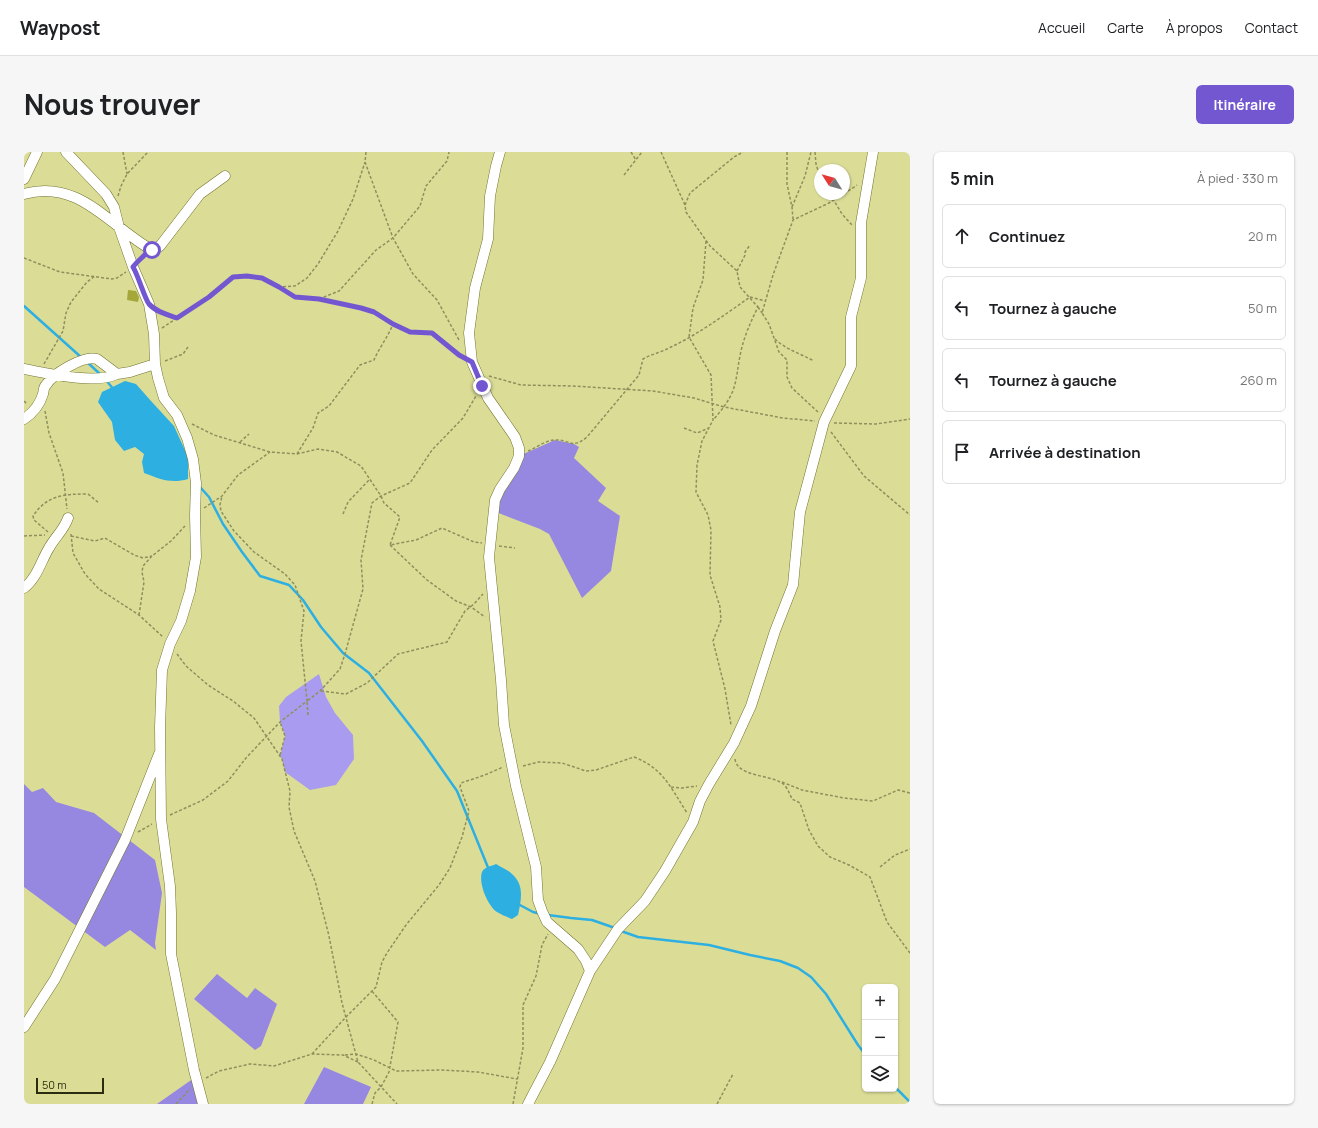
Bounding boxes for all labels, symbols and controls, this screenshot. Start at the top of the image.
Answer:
text: Waypost [20,15,100,41]
text: Accueil [1038,18,1085,37]
text: Carte [1107,18,1144,37]
text: À propos [1166,18,1223,37]
text: Contact [1245,18,1298,37]
text: Nous trouver [24,85,200,123]
button: Itinéraire [1196,85,1294,124]
north arrow [814,164,850,200]
text: 5 min [950,167,994,190]
text: À pied · 330 m [1197,169,1278,187]
icon: ahead [951,225,973,247]
text: Continuez [989,226,1065,247]
text: 20 m [1248,227,1277,245]
route start [143,241,161,259]
icon: left [951,297,973,319]
text: Tournez à gauche [989,298,1117,319]
text: 50 m [1248,299,1277,317]
icon: left [951,369,973,391]
text: Tournez à gauche [989,370,1117,391]
text: 260 m [1240,371,1277,389]
route end [473,377,491,395]
icon: arrive [951,441,973,463]
text: Arrivée à destination [989,442,1141,463]
map controls [862,984,898,1092]
button: + [862,984,898,1020]
button: − [862,1020,898,1056]
button: layers [862,1056,898,1092]
scale bar [36,1076,104,1095]
text: 50 m [42,1077,67,1092]

